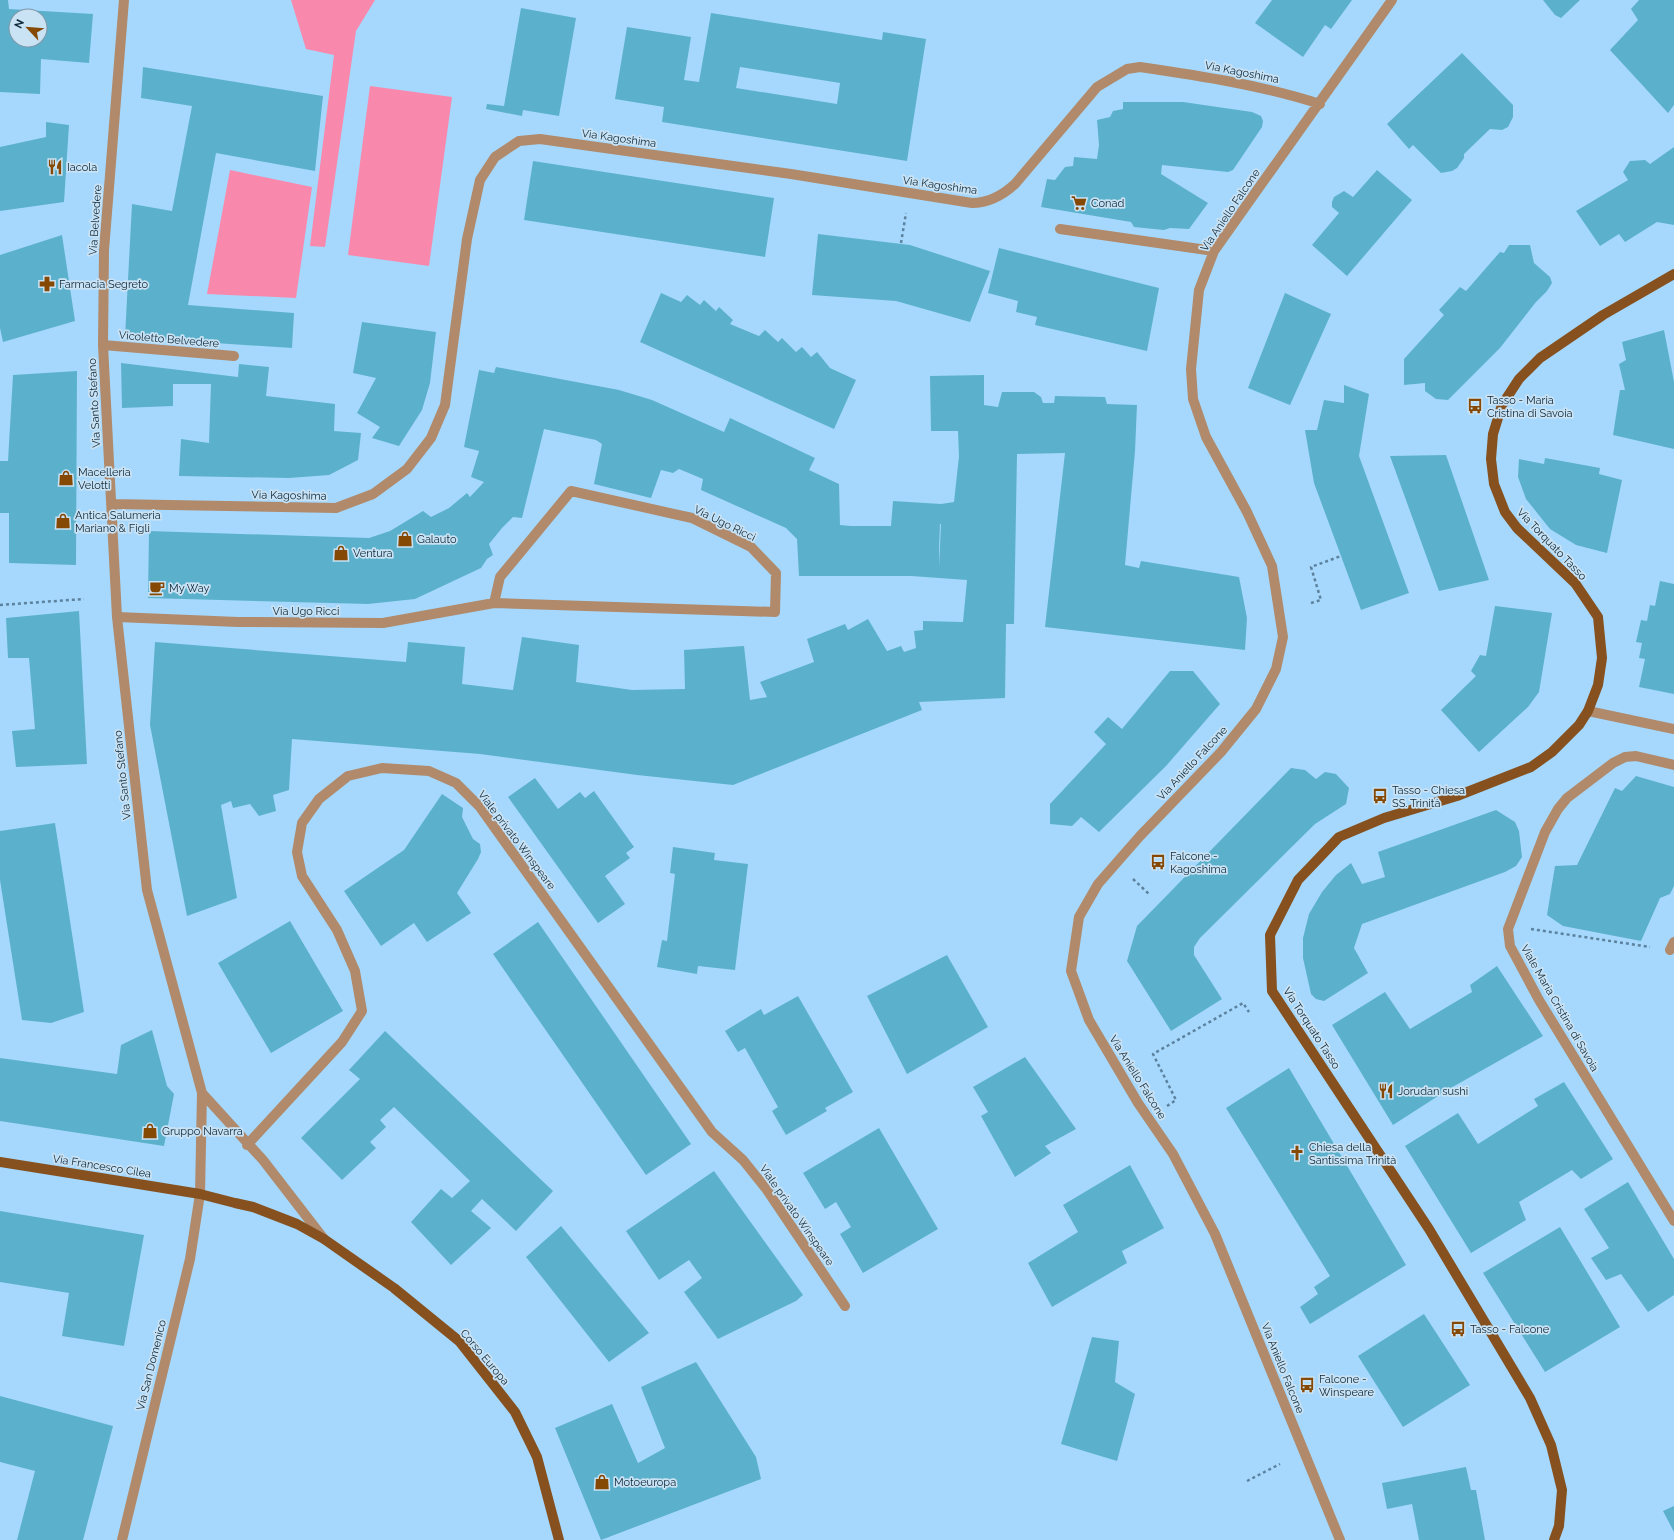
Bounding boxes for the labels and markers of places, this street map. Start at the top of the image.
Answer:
restaurant icon: Iacola [46,158,64,176]
place label: Iacola [67,161,97,174]
supermarket icon: Conad [1070,194,1088,212]
place label: Conad [1091,197,1124,210]
pharmacy icon: Farmacia Segreto [38,275,56,293]
place label: Farmacia Segreto [59,278,149,291]
place label: Tasso - Maria Cristina di Savoia [1487,394,1573,420]
bus stop icon: Tasso - Maria Cristina di Savoia [1466,397,1484,415]
place label: Macelleria Velotti [78,466,131,492]
shop icon: Macelleria Velotti [57,469,75,487]
place label: Antica Salumeria Mariano & Figli [75,509,161,535]
shop icon: Antica Salumeria Mariano & Figli [54,512,72,530]
shop icon: Galauto [396,530,414,548]
place label: Galauto [417,533,457,546]
shop icon: Ventura [332,544,350,562]
place label: Ventura [353,547,393,560]
cafe icon: My Way [148,579,166,597]
place label: My Way [169,582,209,595]
place label: Tasso - Chiesa SS. Trinità [1392,784,1465,810]
bus stop icon: Tasso - Chiesa SS. Trinità [1371,787,1389,805]
place label: Falcone - Kagoshima [1170,850,1227,876]
bus stop icon: Falcone - Kagoshima [1149,853,1167,871]
restaurant icon: Jorudan sushi [1377,1082,1395,1100]
place label: Jorudan sushi [1398,1085,1468,1098]
shop icon: Gruppo Navarra [141,1122,159,1140]
place label: Gruppo Navarra [162,1125,243,1138]
place label: Chiesa della Santissima Trinità [1309,1141,1396,1167]
church icon: Chiesa della Santissima Trinità [1288,1144,1306,1162]
bus stop icon: Tasso - Falcone [1449,1320,1467,1338]
place label: Tasso - Falcone [1470,1323,1550,1336]
place label: Falcone - Winspeare [1319,1373,1375,1399]
bus stop icon: Falcone - Winspeare [1298,1376,1316,1394]
shop icon: Motoeuropa [593,1473,611,1491]
place label: Motoeuropa [614,1476,676,1489]

